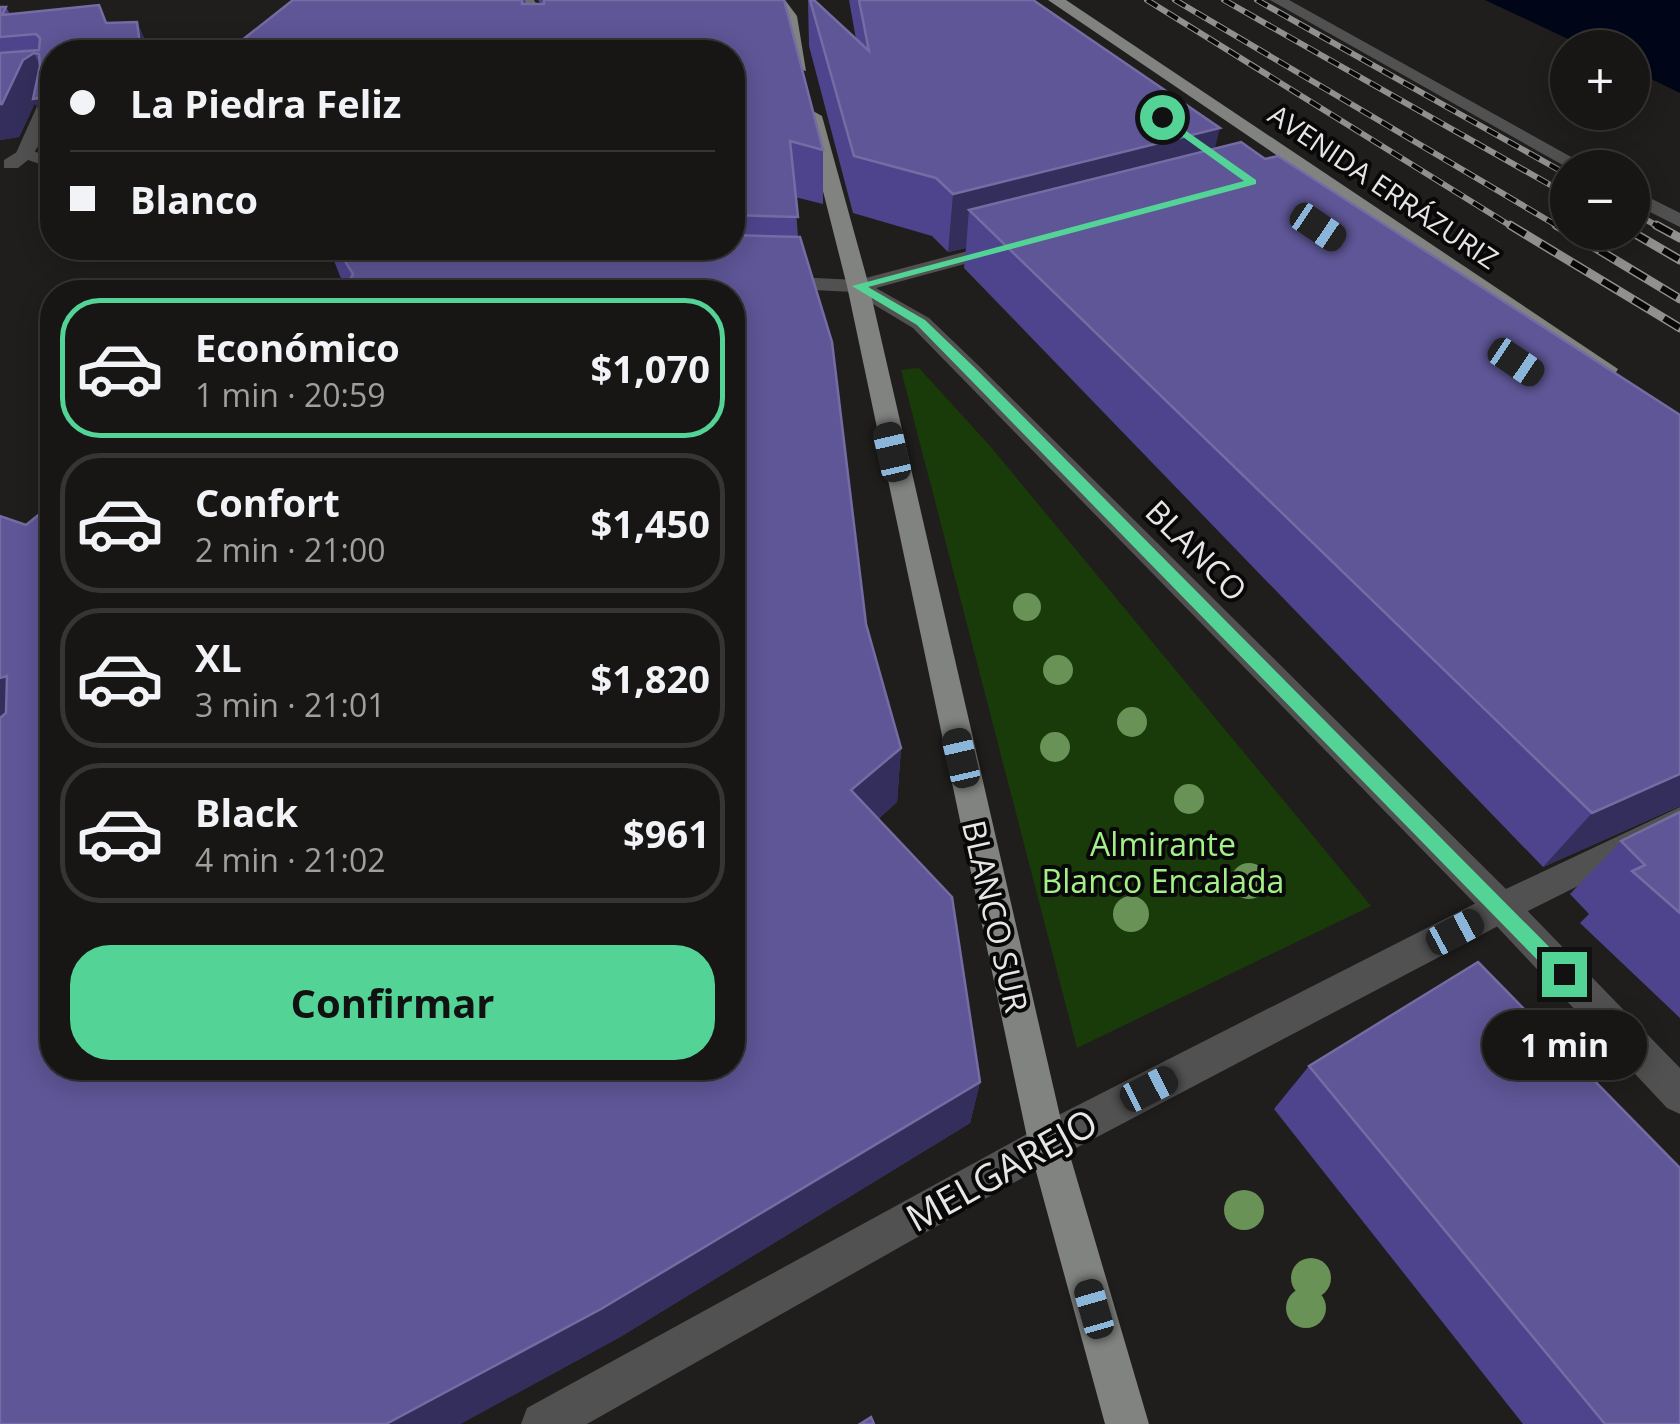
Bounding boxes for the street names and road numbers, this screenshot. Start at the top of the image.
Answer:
street label: AVENIDA ERRÁZURIZ [1262,95,1506,277]
street label: BLANCO [1137,490,1257,610]
street label: BLANCO SUR [953,816,1039,1016]
street label: MELGAREJO [896,1095,1106,1243]

